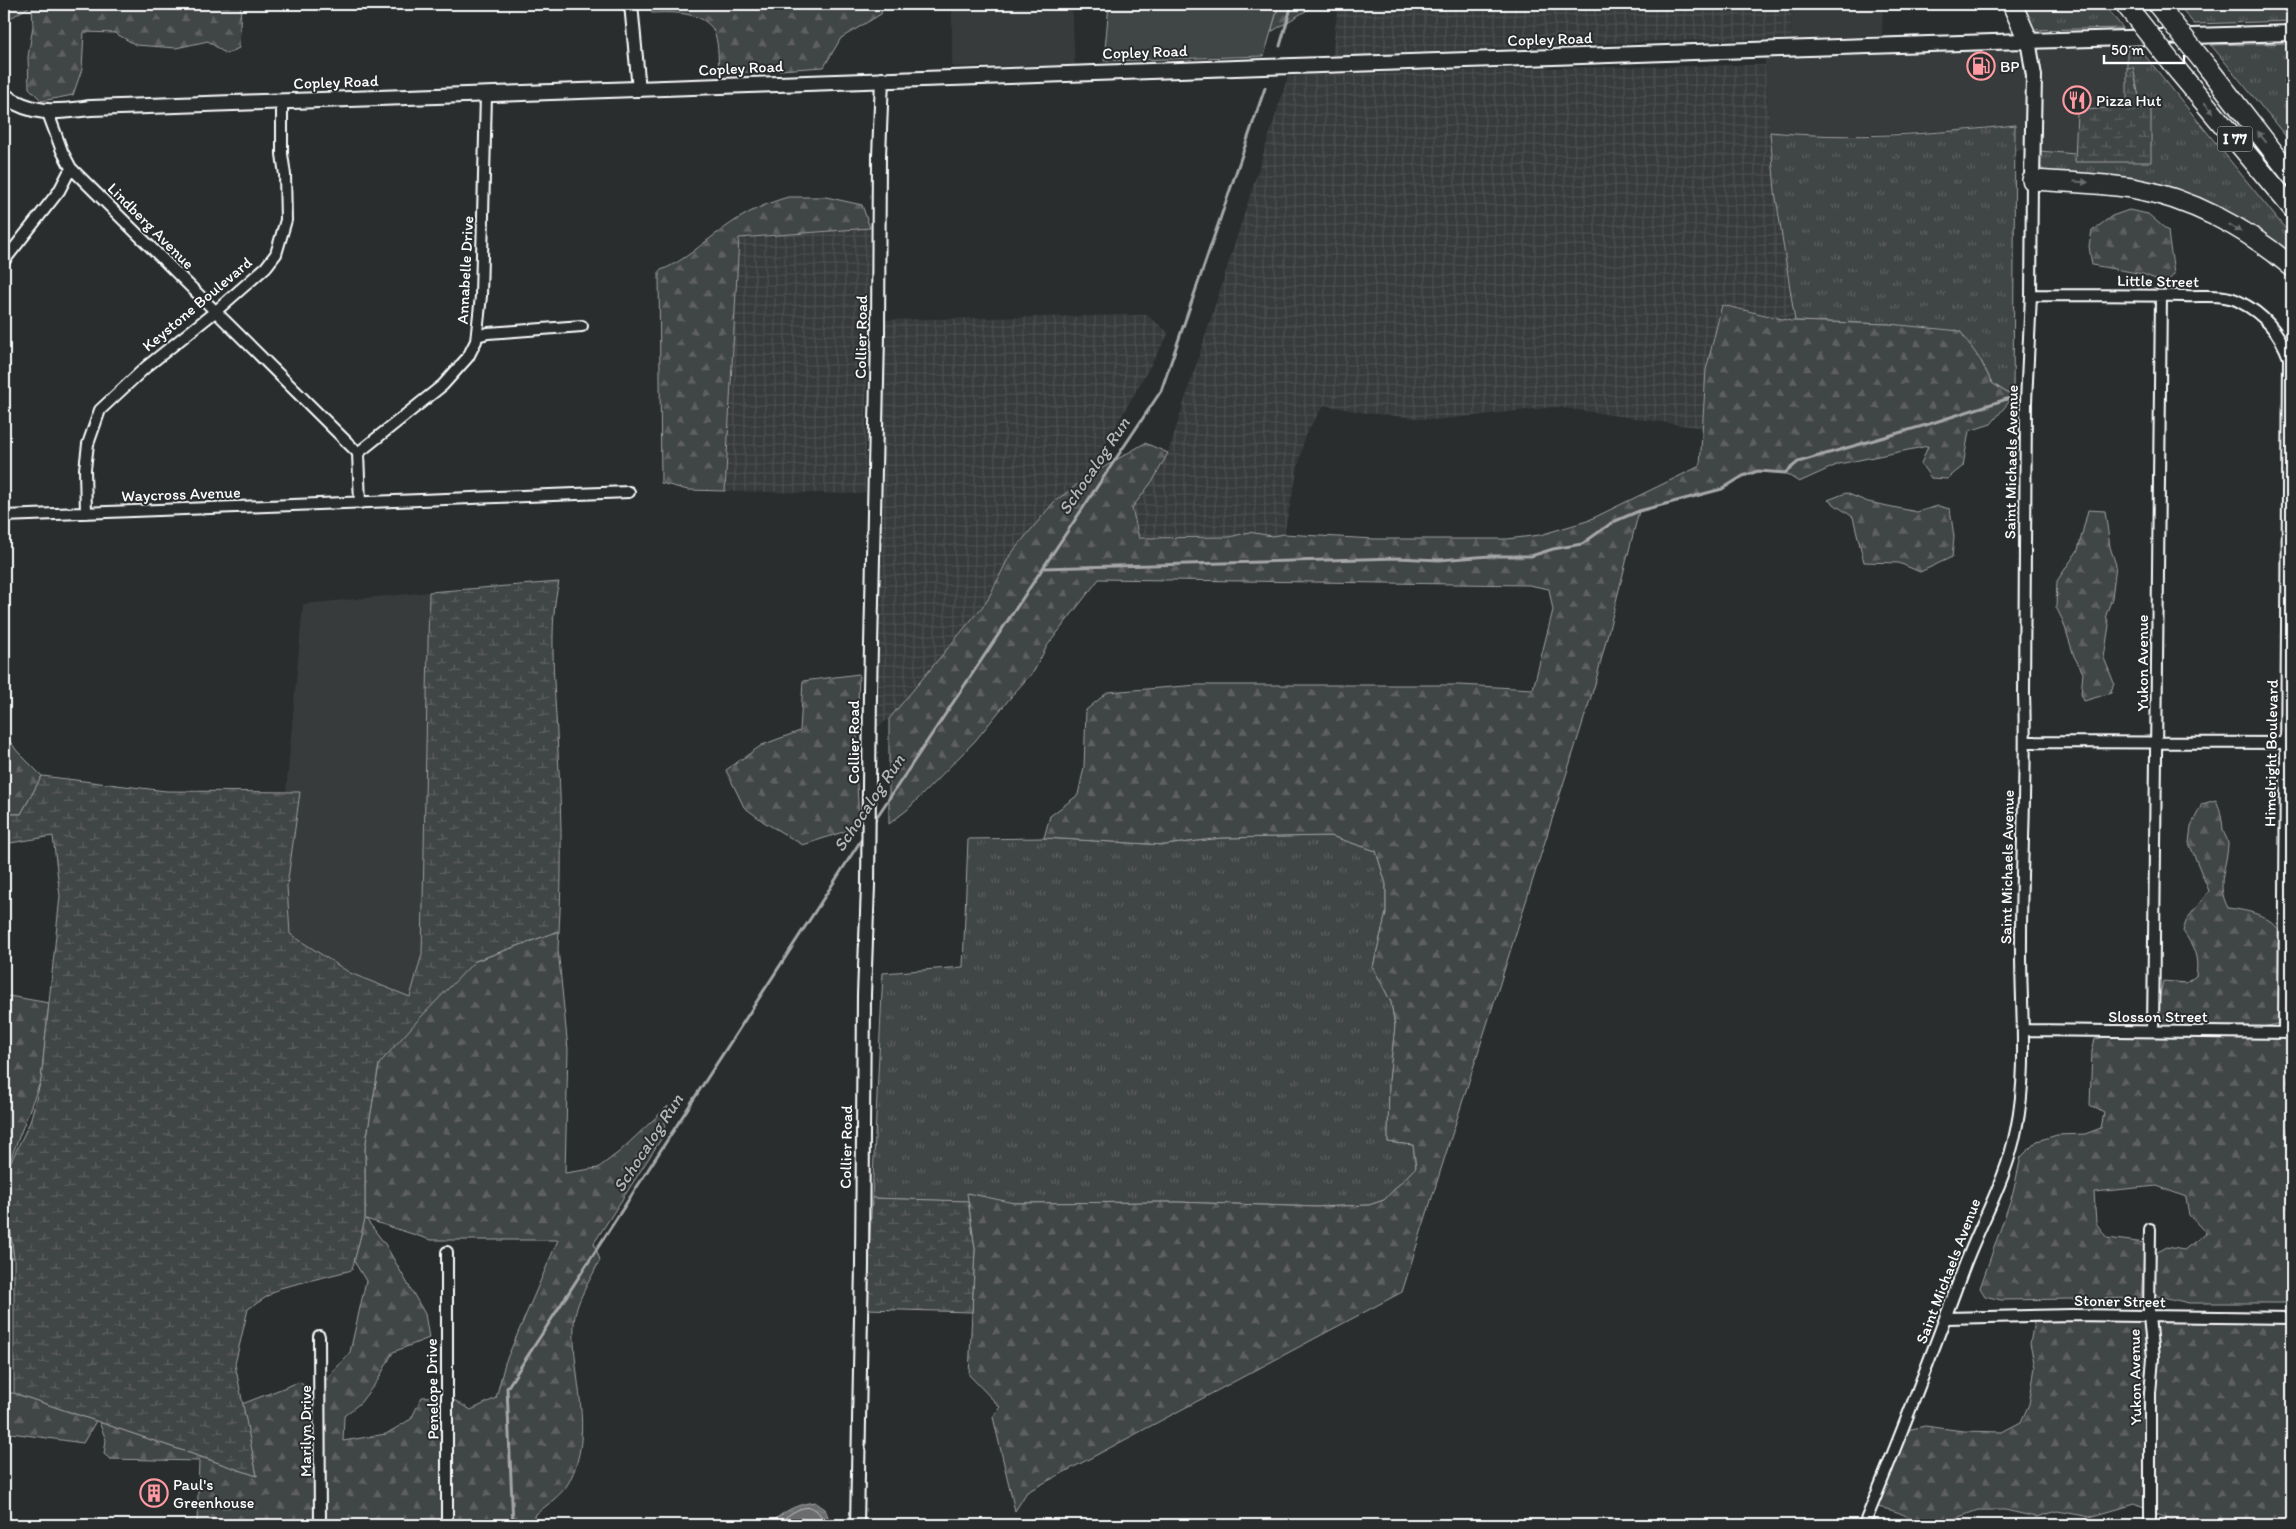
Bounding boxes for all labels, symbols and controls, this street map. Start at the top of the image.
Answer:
street label: Copley Road [1507,28,1593,50]
scale bar [2104,32,2184,64]
street label: Copley Road [1102,41,1188,63]
text: 50 m [2111,41,2144,59]
fuel station icon: BP [1966,51,1996,81]
street label: Copley Road [698,56,784,80]
place label: BP [2000,57,2019,76]
street label: Copley Road [293,71,379,93]
restaurant icon: Pizza Hut [2062,85,2092,115]
place label: Pizza Hut [2096,91,2161,110]
one-way arrow [2204,101,2215,114]
road number: I 77 [2218,126,2252,152]
one-way arrow [2257,131,2268,144]
street label: Lindberg Avenue [104,179,198,273]
one-way arrow [2073,179,2089,187]
street label: Annabelle Drive [453,215,477,325]
one-way arrow [2228,223,2242,232]
street label: Keystone Boulevard [138,252,256,355]
street label: Little Street [2117,271,2199,291]
street label: Collier Road [851,295,871,379]
street label: Saint Michaels Avenue [2000,385,2022,539]
water label: Schocalog Run [1053,412,1135,519]
street label: Waycross Avenue [121,482,241,506]
street label: Yukon Avenue [2133,615,2152,711]
street label: Himelright Boulevard [2260,679,2282,827]
street label: Collier Road [844,700,863,784]
water label: Schocalog Run [828,749,910,856]
street label: Saint Michaels Avenue [1996,790,2018,944]
street label: Slosson Street [2108,1007,2208,1026]
water label: Schocalog Run [608,1089,688,1196]
street label: Collier Road [836,1105,856,1189]
street label: Saint Michaels Avenue [1911,1195,1985,1347]
street label: Stoner Street [2074,1291,2166,1311]
street label: Yukon Avenue [2125,1328,2145,1426]
street label: Penelope Drive [422,1338,442,1440]
street label: Marilyn Drive [296,1385,315,1477]
place label: Paul's Greenhouse [173,1475,254,1512]
building icon: Paul's Greenhouse [139,1478,169,1508]

